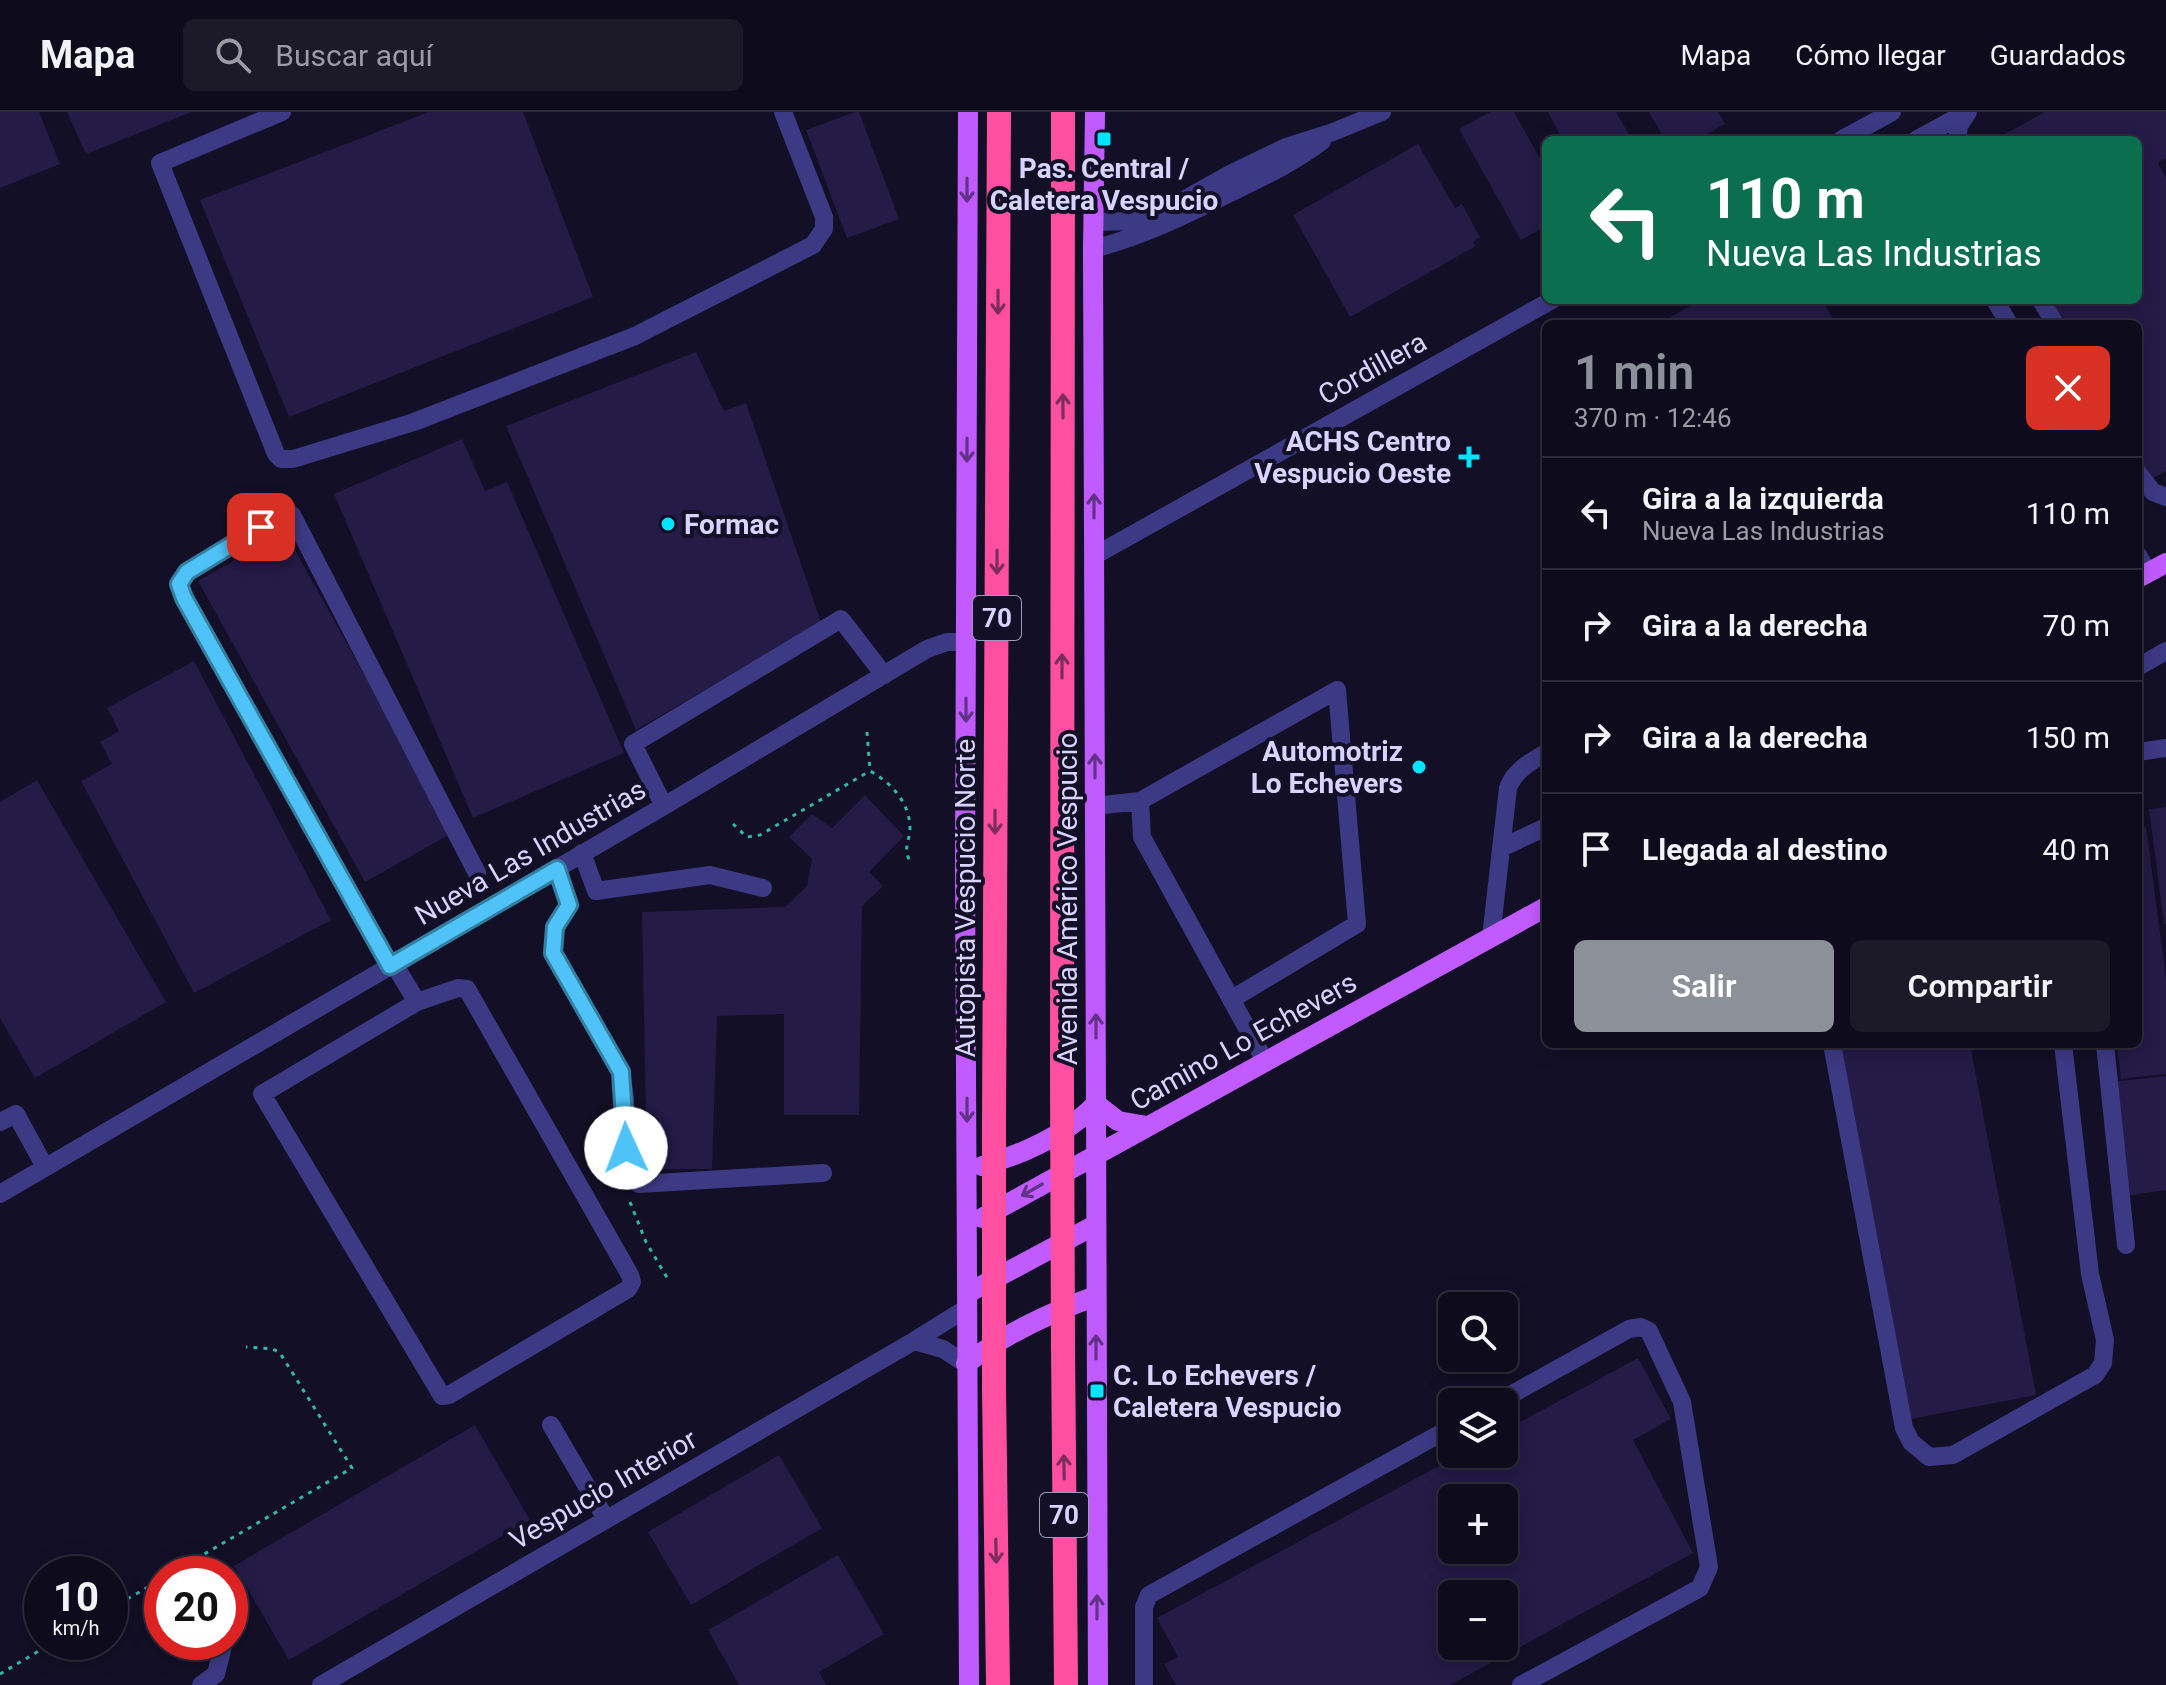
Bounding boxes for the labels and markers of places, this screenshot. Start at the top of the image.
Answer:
marker: Pas. Central / Caletera Vespucio [1095,130,1113,148]
place label: Pas. Central / Caletera Vespucio [990,152,1218,217]
place label: ACHS Centro Vespucio Oeste [1254,425,1451,490]
marker: ACHS Centro Vespucio Oeste [1458,446,1480,468]
pin [227,493,295,561]
place label: Formac [684,508,779,541]
marker: Formac [659,515,677,533]
place label: Automotriz Lo Echevers [1251,735,1403,800]
marker: Automotriz Lo Echevers [1410,758,1428,776]
place label: C. Lo Echevers / Caletera Vespucio [1113,1359,1342,1424]
marker: C. Lo Echevers / Caletera Vespucio [1088,1382,1106,1400]

